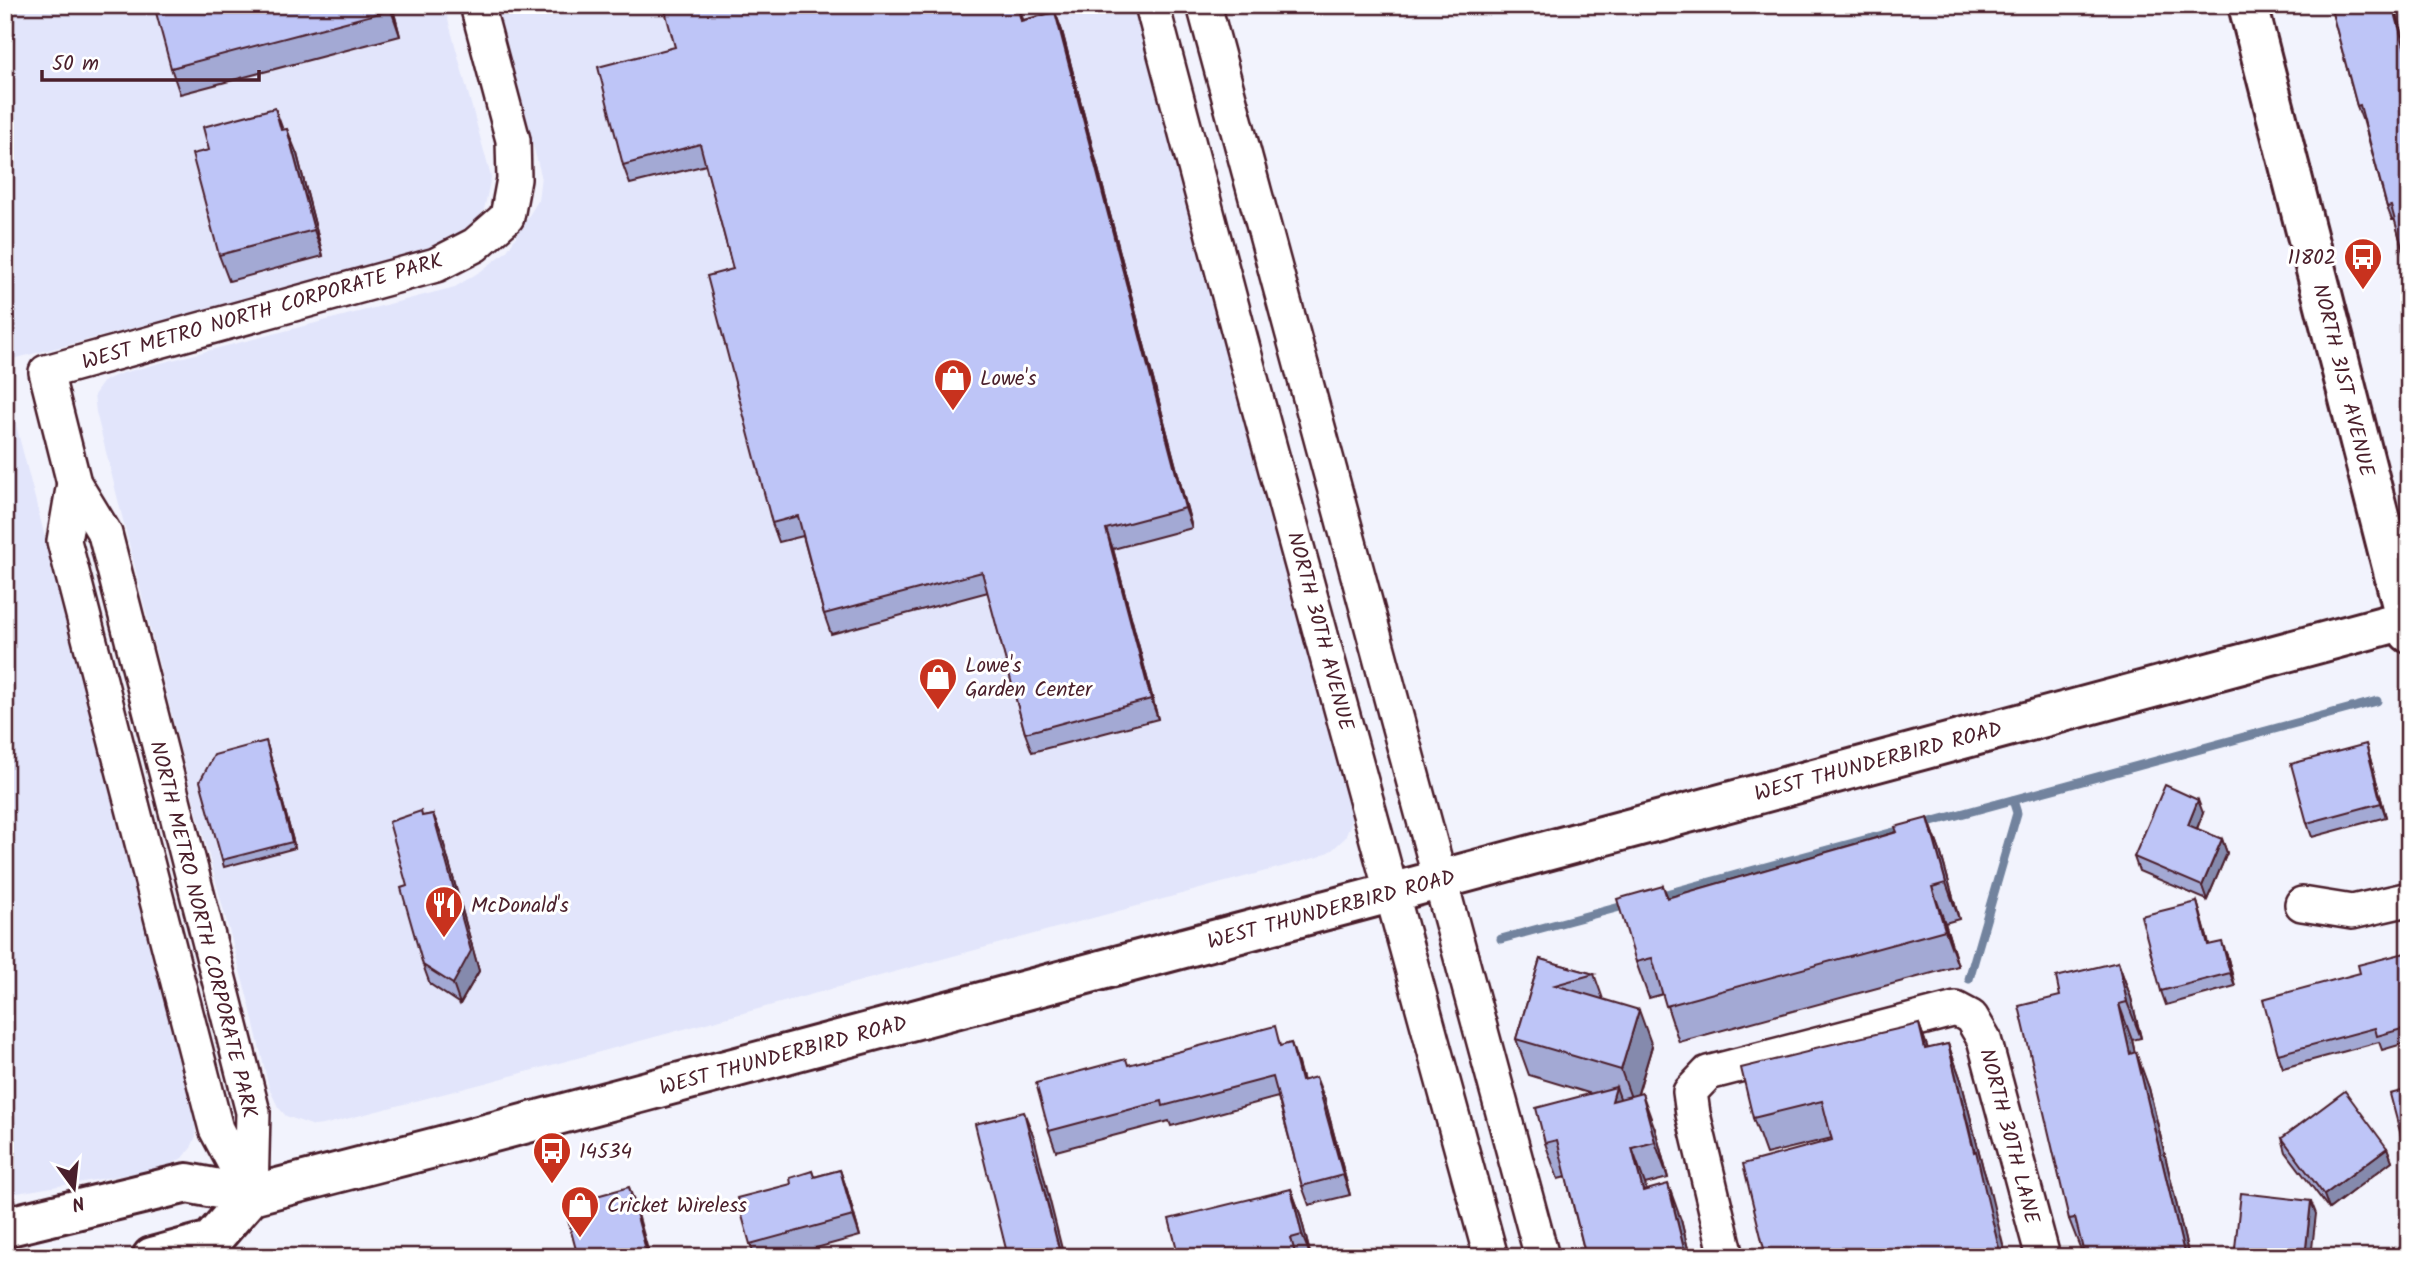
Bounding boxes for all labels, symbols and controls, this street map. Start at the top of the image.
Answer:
scale bar [42,38,259,82]
text: 50 m [52,48,99,81]
bus stop icon: 11802 [2342,236,2384,291]
place label: 11802 [2287,242,2336,275]
street label: WEST METRO NORTH CORPORATE PARK [78,245,447,380]
street label: NORTH 31ST AVENUE [2303,280,2383,481]
shop icon: Lowe's [932,357,974,412]
place label: Lowe's [980,363,1037,396]
street label: NORTH 30TH AVENUE [1277,528,1362,735]
place label: Lowe's Garden Center [965,650,1093,707]
shop icon: Lowe's Garden Center [917,656,959,711]
street label: WEST THUNDERBIRD ROAD [1751,713,2006,811]
street label: NORTH METRO NORTH CORPORATE PARK [140,737,266,1122]
street label: WEST THUNDERBIRD ROAD [1204,861,1459,959]
restaurant icon: McDonald's [423,884,465,939]
place label: McDonald's [471,890,569,923]
street label: WEST THUNDERBIRD ROAD [656,1007,911,1105]
street label: NORTH 30TH LANE [1969,1045,2048,1228]
bus stop icon: 14534 [531,1130,573,1185]
place label: 14534 [579,1136,632,1169]
north arrow [38,1154,108,1224]
shop icon: Cricket Wireless [559,1184,601,1239]
text: N [68,1186,88,1219]
place label: Cricket Wireless [607,1190,747,1223]

